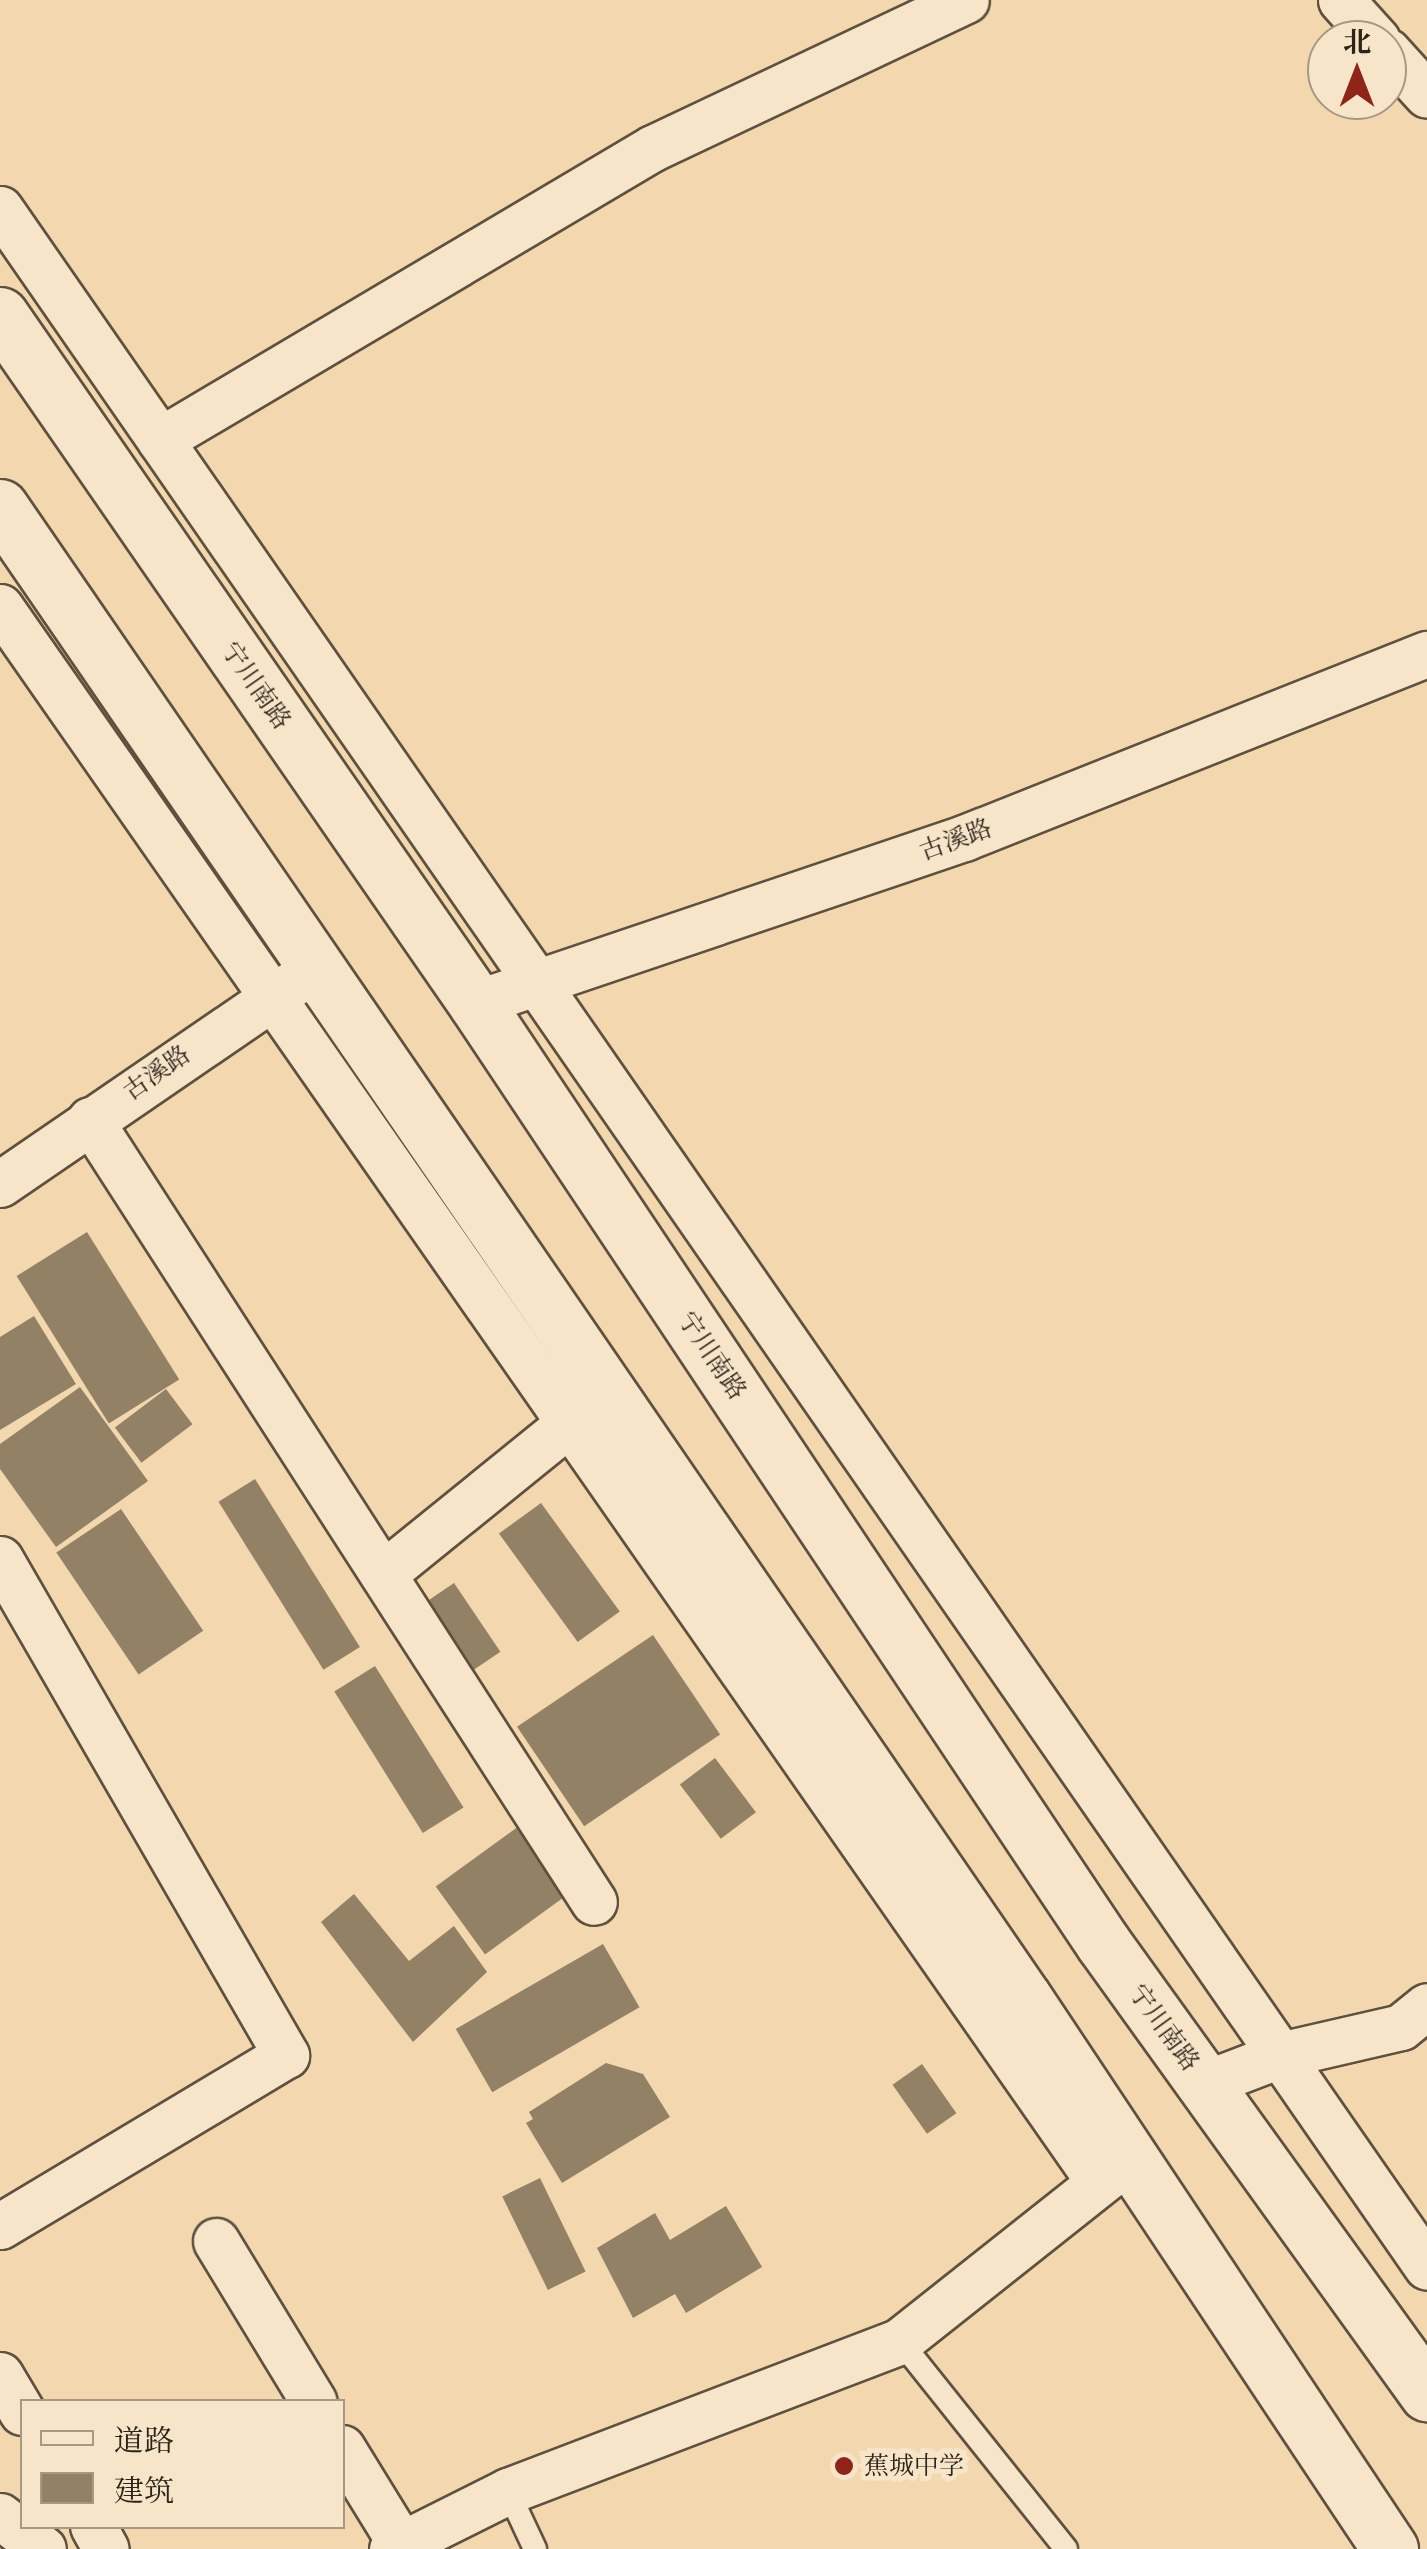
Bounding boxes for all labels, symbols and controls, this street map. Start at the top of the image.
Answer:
north arrow [1307,20,1407,120]
text: 北 [1343,25,1371,59]
street label: 宁川南路 [215,636,297,736]
street label: 古溪路 [916,813,996,867]
street label: 古溪路 [118,1039,196,1107]
street label: 宁川南路 [672,1306,752,1406]
street label: 宁川南路 [1122,1979,1206,2077]
legend [20,2399,345,2529]
text: 道路 [114,2422,174,2459]
place label: 蕉城中学 [864,2451,964,2481]
marker: 蕉城中学 [833,2455,855,2477]
text: 建筑 [114,2472,174,2509]

